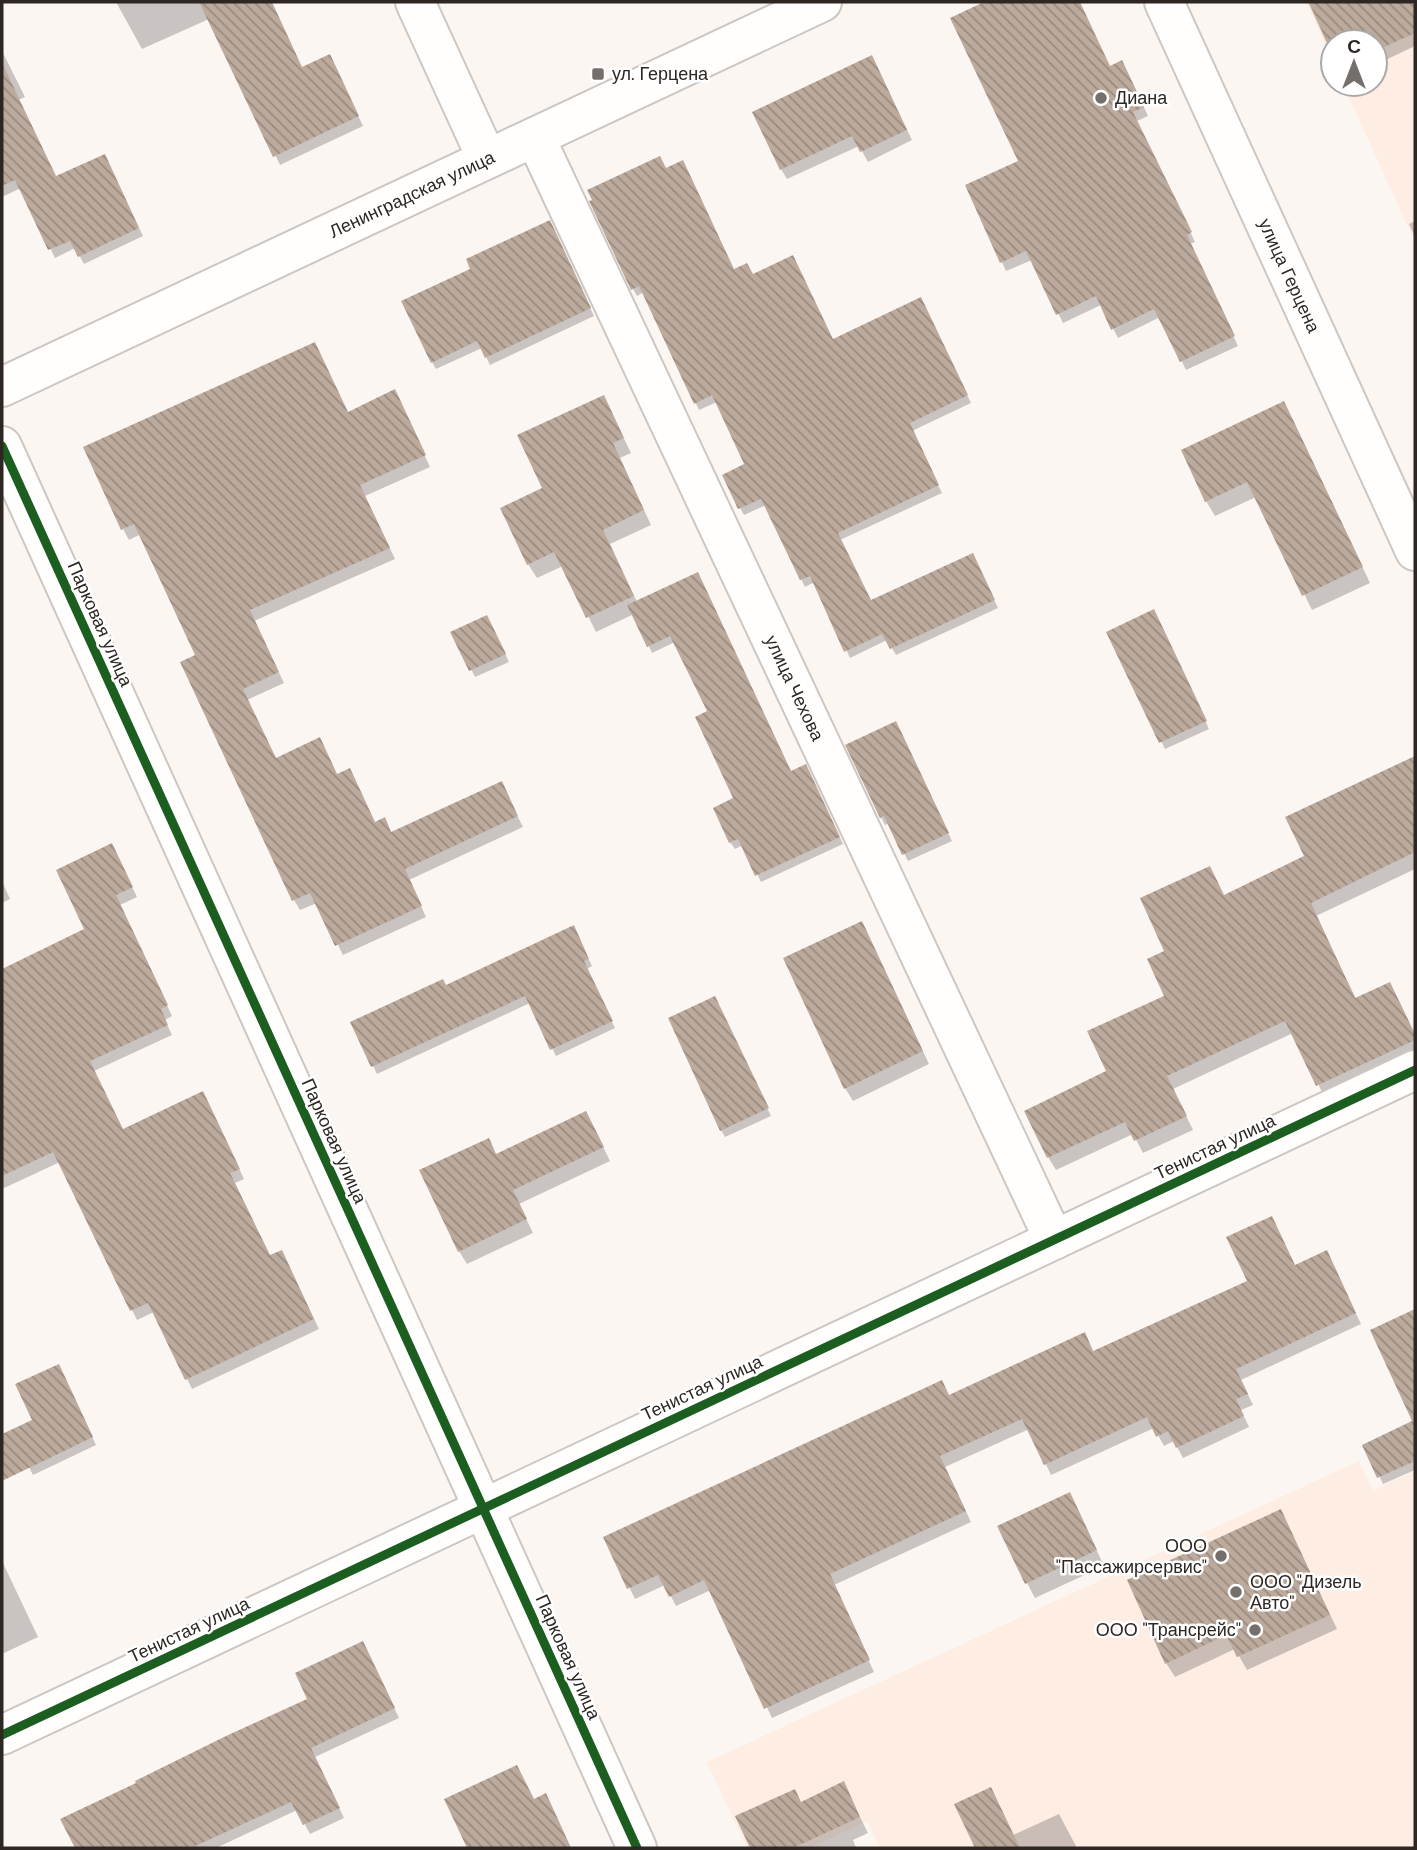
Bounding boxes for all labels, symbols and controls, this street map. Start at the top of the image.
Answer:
north arrow [1319,28,1389,98]
text: С [1347,34,1361,59]
place label: ул. Герцена [612,62,709,86]
marker: ул. Герцена [590,66,606,82]
place label: Диана [1115,86,1168,110]
marker: Диана [1093,90,1109,106]
street label: Ленинградская улица [325,145,500,244]
street label: улица Герцена [1253,215,1326,338]
street label: Парковая улица [62,558,139,691]
street label: улица Чехова [759,631,830,746]
street label: Парковая улица [296,1075,373,1208]
street label: Тенистая улица [1151,1108,1280,1186]
street label: Тенистая улица [638,1349,767,1427]
place label: ООО "Пассажирсервис" [1056,1534,1207,1579]
marker: ООО "Пассажирсервис" [1213,1548,1229,1564]
place label: ООО "Дизель Авто" [1250,1570,1362,1615]
marker: ООО "Дизель Авто" [1228,1584,1244,1600]
street label: Тенистая улица [125,1591,254,1669]
street label: Парковая улица [530,1591,607,1724]
place label: ООО "Трансрейс" [1096,1618,1241,1642]
marker: ООО "Трансрейс" [1247,1622,1263,1638]

